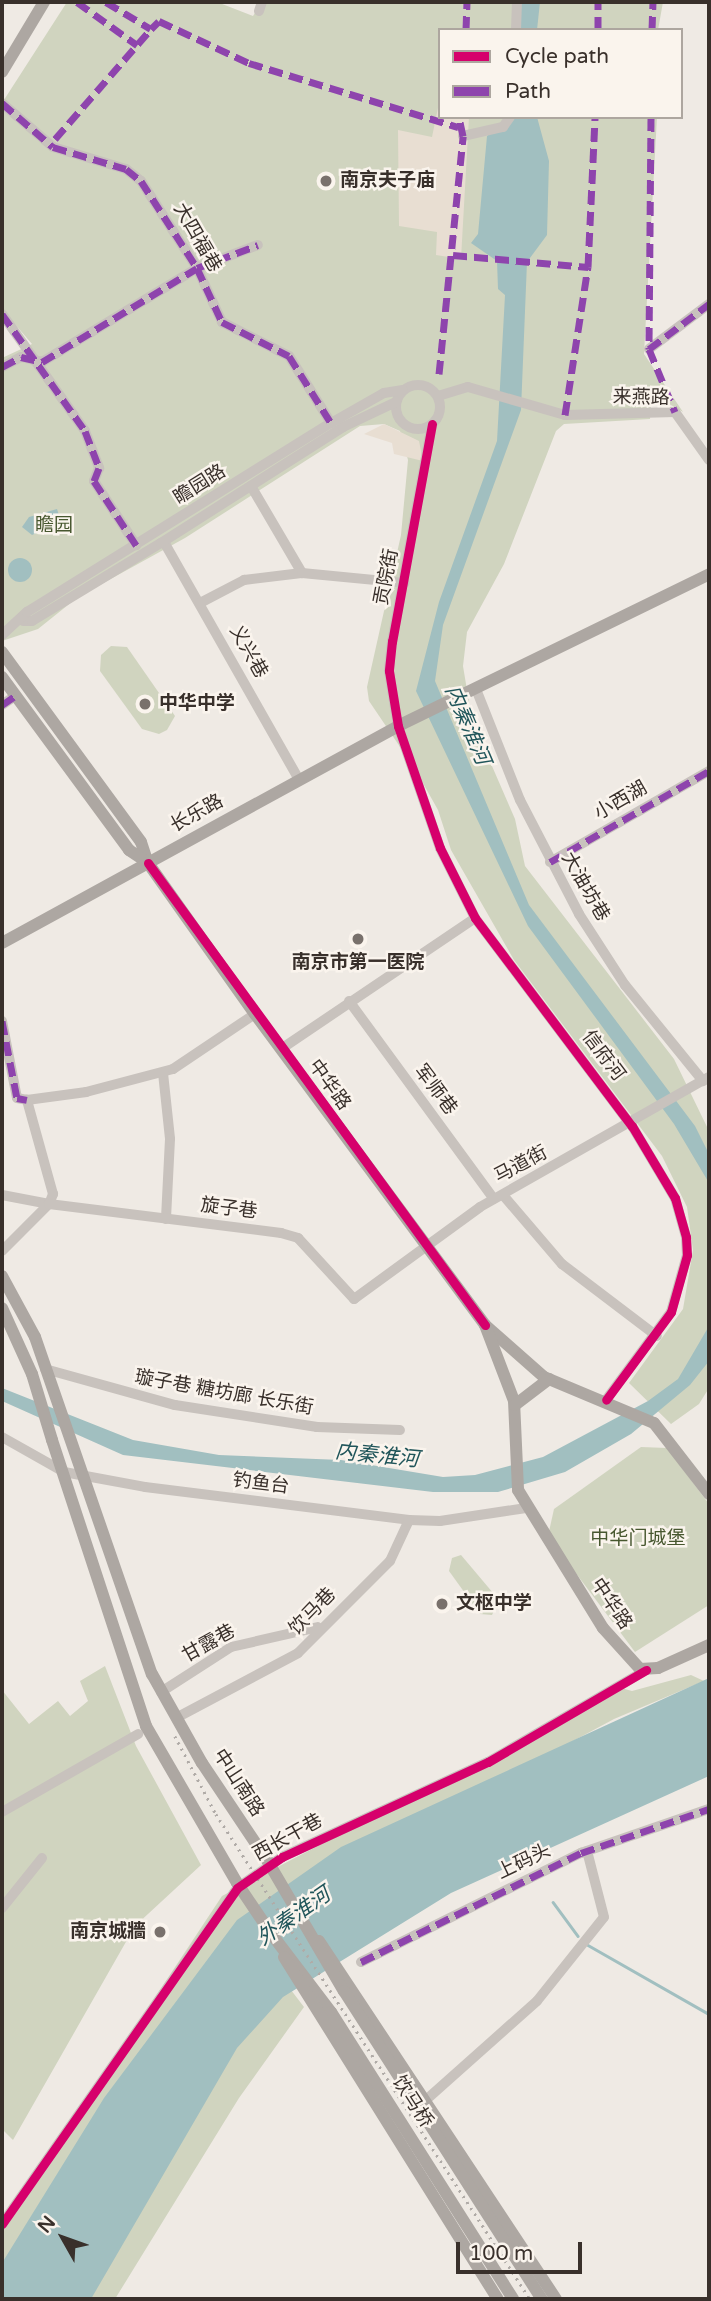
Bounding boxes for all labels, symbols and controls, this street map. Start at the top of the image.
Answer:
legend [438,28,683,119]
text: Cycle path [505,44,609,69]
text: Path [505,79,551,104]
place label: 南京夫子庙 [340,170,435,192]
marker: 南京夫子庙 [318,173,334,189]
street label: 大四福巷 [168,199,226,277]
street label: 来燕路 [612,386,670,410]
street label: 瞻园路 [170,460,230,510]
park label: 瞻园 [35,515,73,537]
street label: 贡院街 [370,547,404,607]
street label: 义兴巷 [224,622,272,682]
water label: 内秦淮河 [439,681,495,769]
place label: 中华中学 [159,693,235,715]
marker: 中华中学 [137,696,153,712]
street label: 小西湖 [591,777,651,825]
street label: 长乐路 [167,790,227,838]
street label: 大油坊巷 [556,848,614,926]
marker: 南京市第一医院 [348,929,368,949]
place label: 南京市第一医院 [292,952,424,974]
street label: 信府河 [577,1026,629,1086]
street label: 中华路 [303,1055,355,1115]
street label: 军师巷 [409,1060,461,1120]
street label: 马道街 [490,1142,552,1188]
street label: 旋子巷 [199,1194,259,1224]
street label: 璇子巷 糖坊廊 长乐街 [133,1366,315,1420]
water label: 内秦淮河 [334,1439,420,1473]
street label: 钓鱼台 [231,1469,291,1499]
park label: 中华门城堡 [591,1528,685,1550]
street label: 中华路 [586,1574,636,1634]
street label: 饮马巷 [285,1584,341,1640]
place label: 文枢中学 [456,1593,532,1615]
marker: 文枢中学 [434,1596,450,1612]
street label: 甘露巷 [179,1620,239,1668]
street label: 中山南路 [208,1745,268,1821]
street label: 西长干巷 [249,1810,327,1866]
street label: 上码头 [493,1839,555,1885]
water label: 外秦淮河 [252,1883,336,1951]
place label: 南京城牆 [70,1921,146,1943]
marker: 南京城牆 [152,1924,168,1940]
street label: 饮马桥 [387,2072,437,2132]
north arrow [28,2203,98,2273]
text: N [34,2212,60,2237]
scale bar [459,2228,585,2272]
text: 100 m [469,2241,533,2266]

